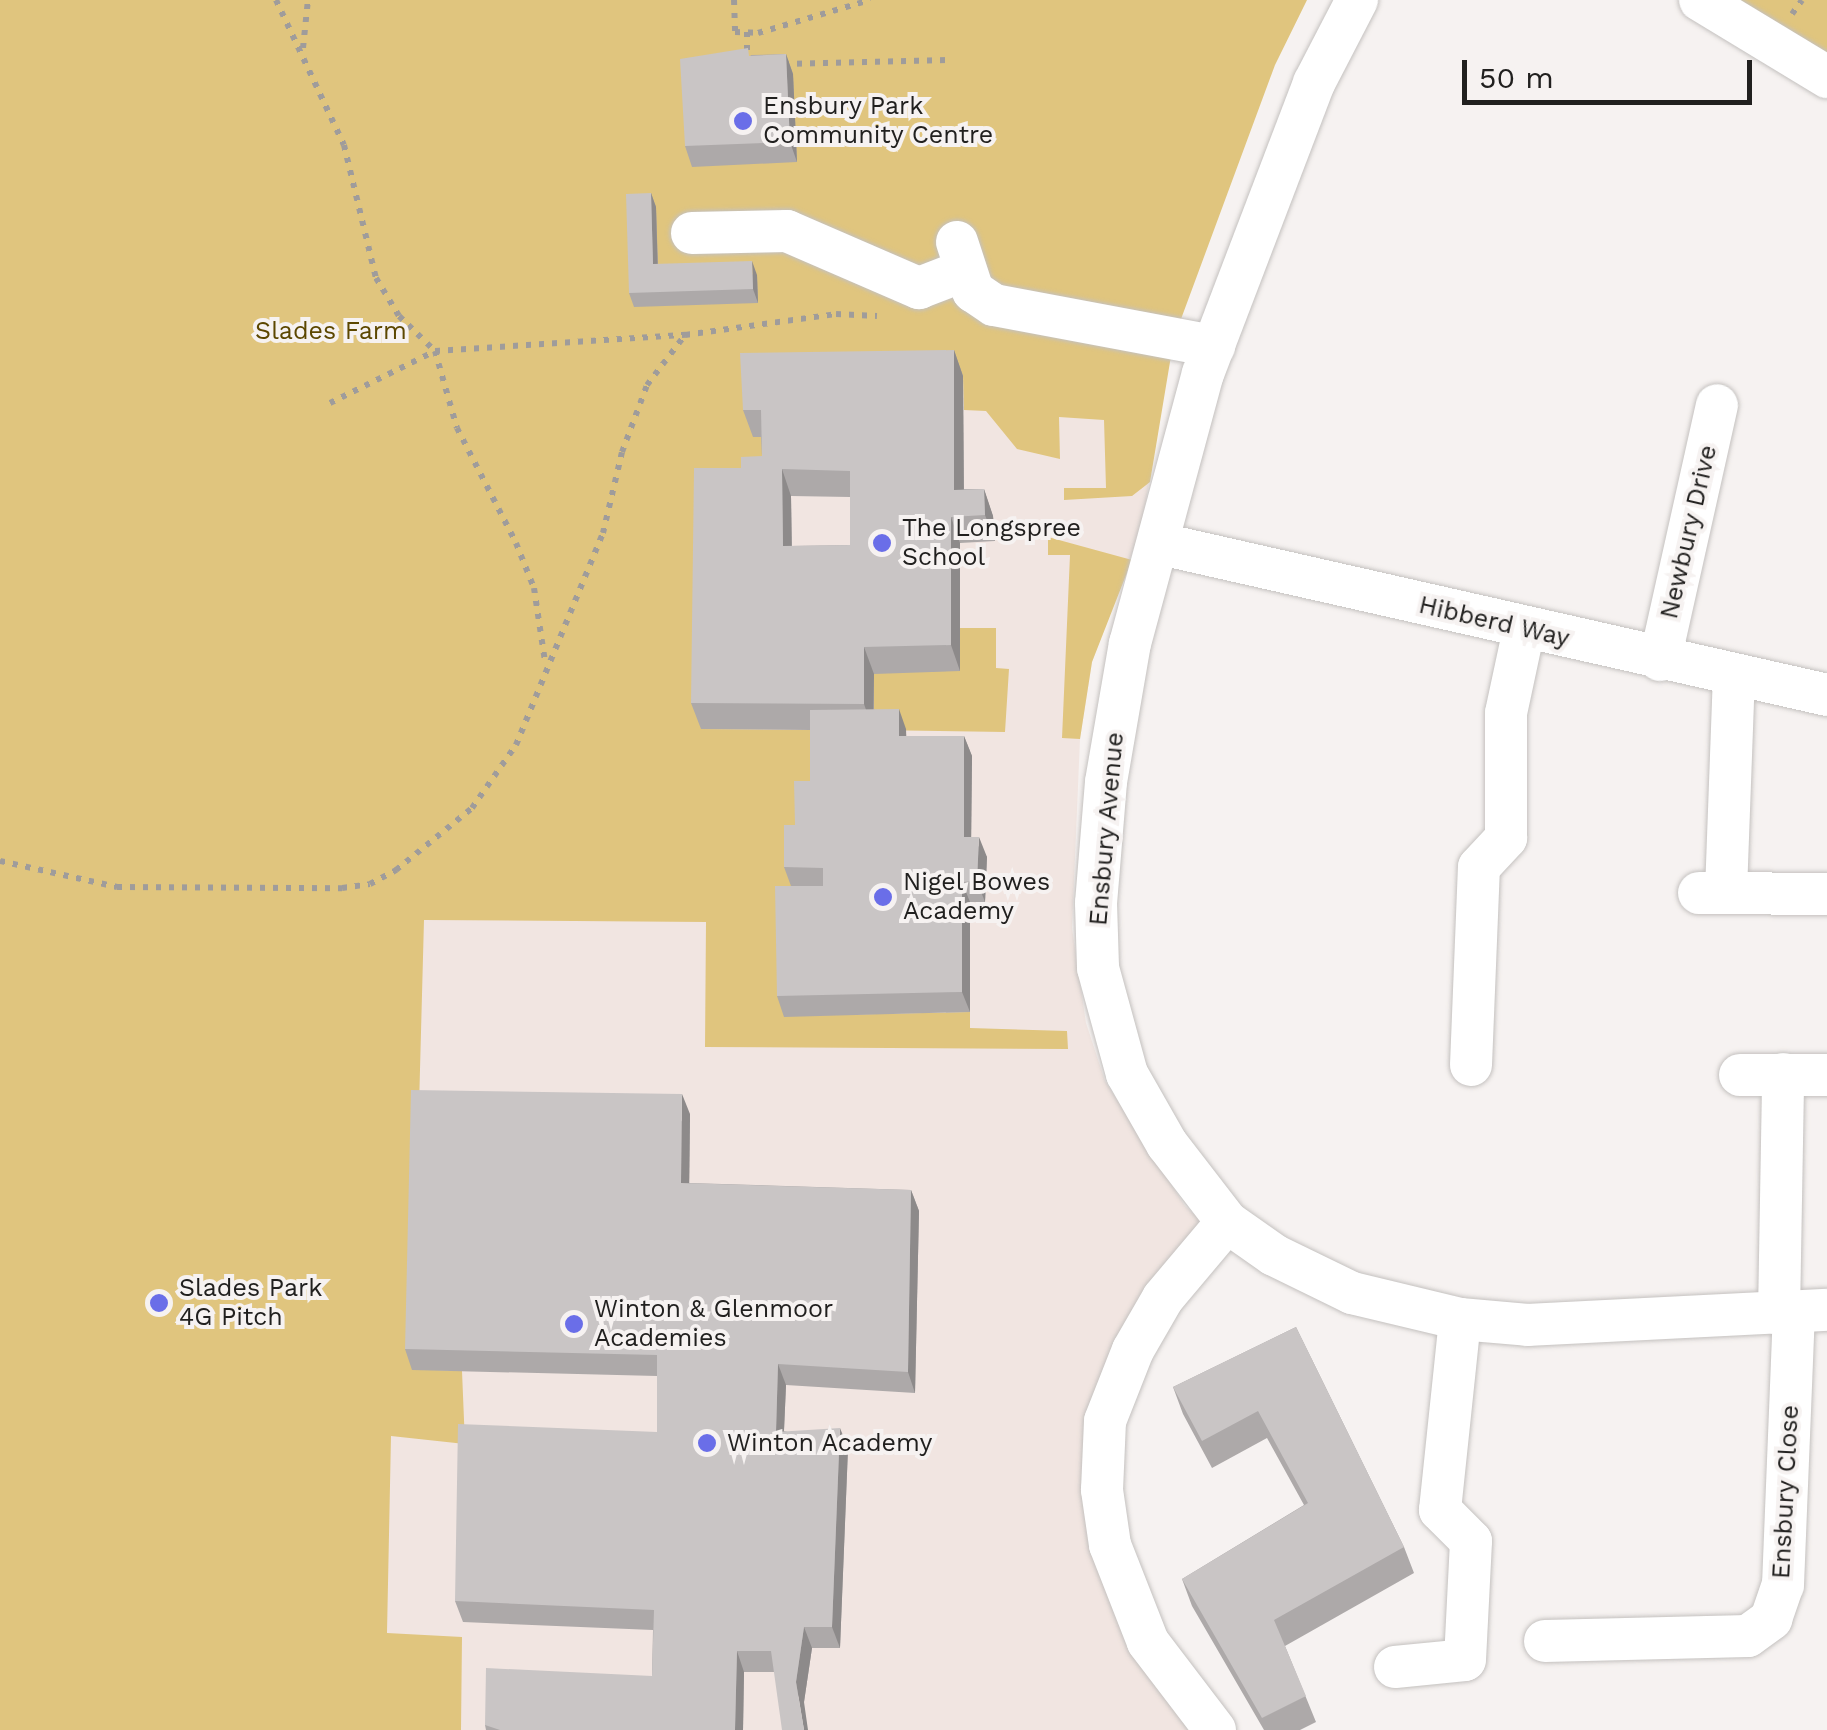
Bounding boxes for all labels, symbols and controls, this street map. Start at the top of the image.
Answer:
scale bar [1467,40,1757,102]
text: 50 m [1479,60,1554,95]
place label: Ensbury Park Community Centre [763,92,994,151]
marker: Ensbury Park Community Centre [732,110,754,132]
park label: Slades Farm [255,316,407,346]
street label: Newbury Drive [1654,442,1724,622]
place label: The Longspree School [902,514,1081,573]
marker: The Longspree School [871,532,893,554]
street label: Hibberd Way [1416,590,1572,654]
street label: Ensbury Avenue [1084,730,1130,928]
place label: Nigel Bowes Academy [903,868,1051,927]
marker: Nigel Bowes Academy [872,886,894,908]
place label: Slades Park 4G Pitch [179,1274,322,1333]
marker: Slades Park 4G Pitch [148,1292,170,1314]
place label: Winton & Glenmoor Academies [594,1295,833,1354]
marker: Winton & Glenmoor Academies [563,1313,585,1335]
street label: Ensbury Close [1766,1404,1806,1580]
place label: Winton Academy [727,1428,933,1458]
marker: Winton Academy [696,1432,718,1454]

